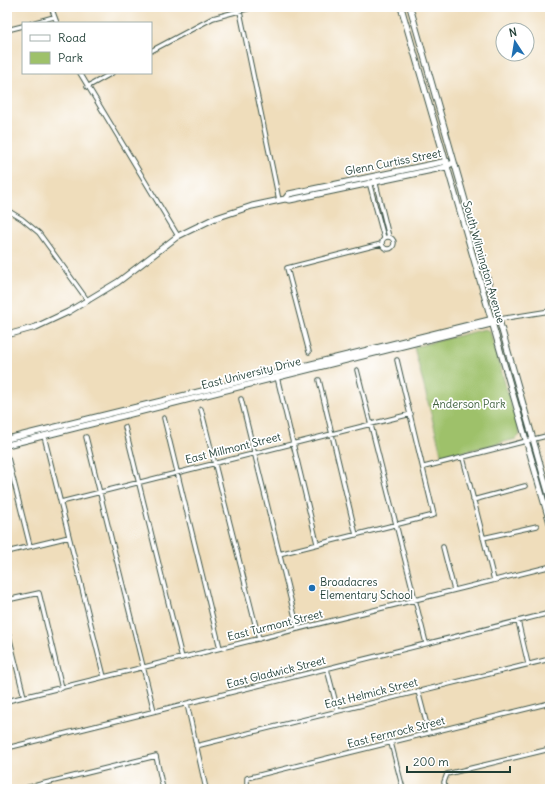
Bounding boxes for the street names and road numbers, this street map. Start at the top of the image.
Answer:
street label: Glenn Curtiss Street [344,146,443,178]
street label: South Wilmington Avenue [460,199,508,325]
street label: East University Drive [200,354,302,392]
street label: East Millmont Street [184,429,283,467]
street label: East Turmont Street [226,606,324,644]
street label: East Gladwick Street [225,653,327,691]
street label: East Helmick Street [323,675,419,711]
street label: East Fernrock Street [346,713,447,751]

